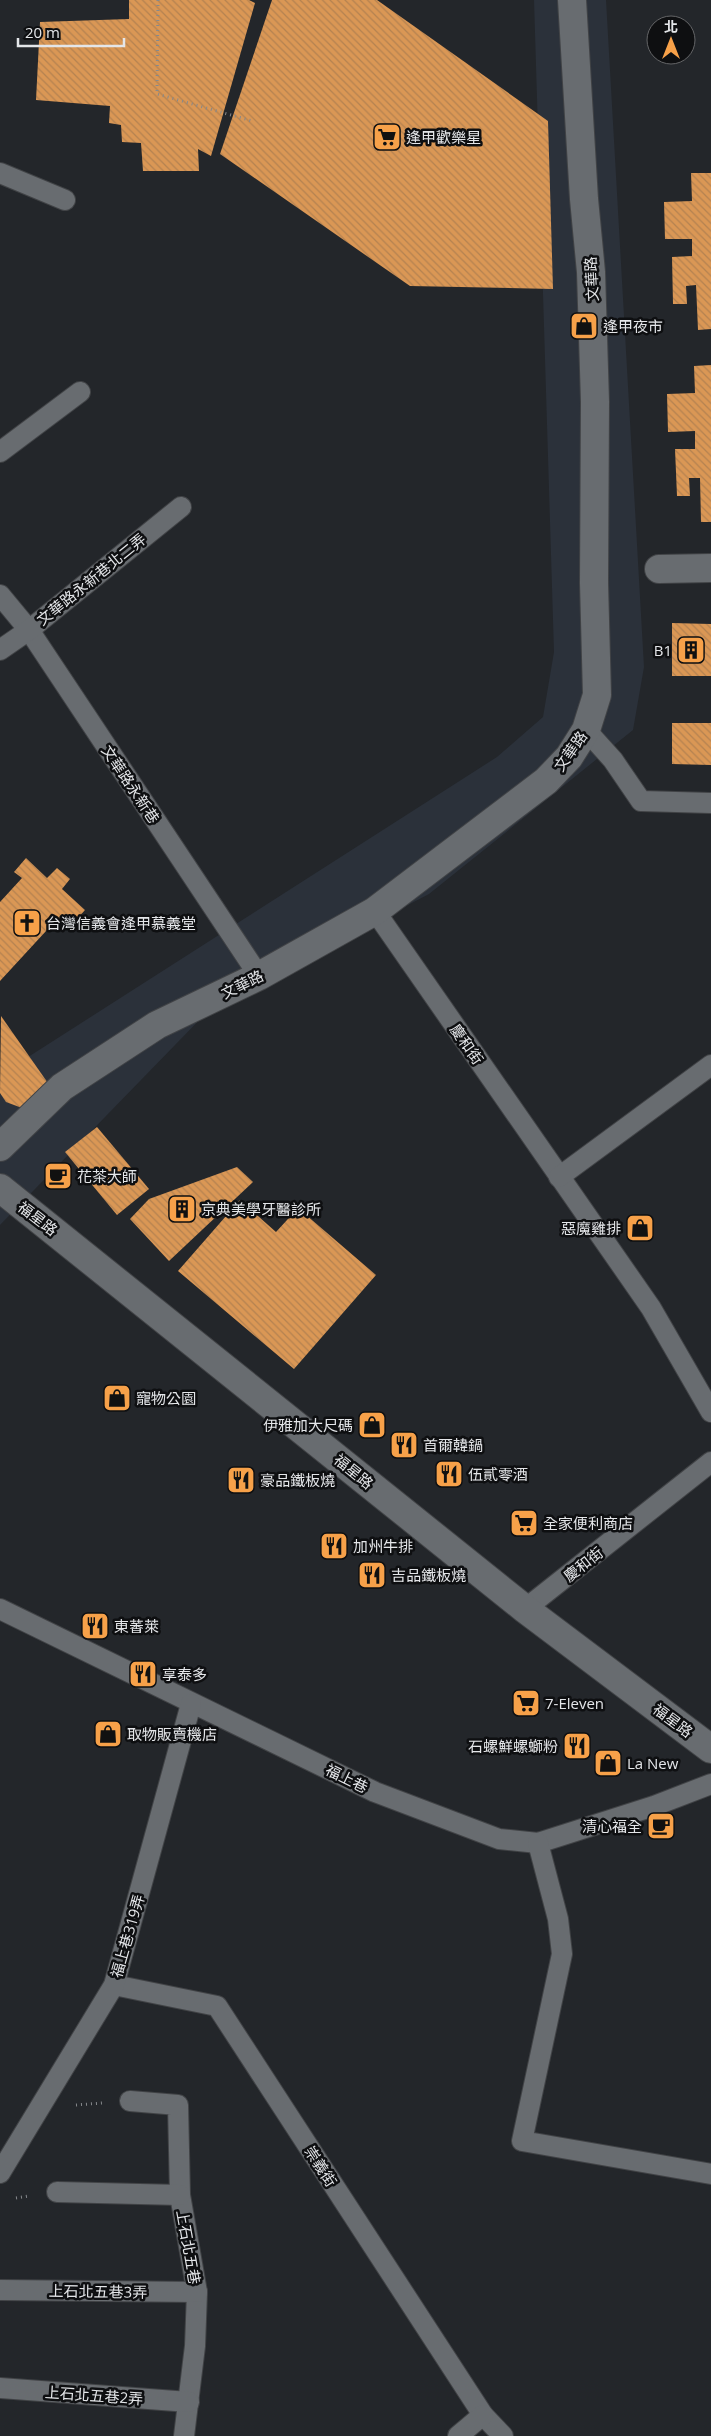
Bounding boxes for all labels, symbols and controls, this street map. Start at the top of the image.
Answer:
scale bar [18,15,124,47]
north arrow [646,15,696,65]
text: 北 [664,17,678,36]
text: 20 m [25,22,60,42]
supermarket icon: 逢甲歡樂星 [372,122,402,152]
place label: 逢甲歡樂星 [406,127,481,147]
street label: 文華路 [580,256,602,302]
shop icon: 逢甲夜市 [569,311,599,341]
place label: 逢甲夜市 [603,316,663,336]
street label: 文華路永新巷北二弄 [32,529,150,629]
building icon: B1 [676,635,706,665]
place label: B1 [654,640,672,660]
street label: 文華路 [549,727,591,775]
street label: 文華路永新巷 [98,741,164,827]
church icon: 台灣信義會逢甲慕義堂 [12,908,42,938]
place label: 台灣信義會逢甲慕義堂 [46,913,196,933]
street label: 文華路 [217,965,267,1003]
street label: 慶和街 [446,1020,488,1068]
cafe icon: 花茶大師 [43,1161,73,1191]
place label: 花茶大師 [77,1166,137,1186]
building icon: 京典美學牙醫診所 [167,1194,197,1224]
street label: 福星路 [14,1196,62,1240]
place label: 京典美學牙醫診所 [201,1199,321,1219]
shop icon: 惡魔雞排 [625,1213,655,1243]
place label: 惡魔雞排 [561,1218,621,1238]
shop icon: 寵物公園 [102,1383,132,1413]
place label: 寵物公園 [136,1388,196,1408]
shop icon: 伊雅加大尺碼 [357,1410,387,1440]
place label: 伊雅加大尺碼 [263,1415,353,1435]
restaurant icon: 首爾韓鍋 [389,1430,419,1460]
place label: 首爾韓鍋 [423,1435,483,1455]
street label: 福星路 [330,1449,378,1493]
restaurant icon: 伍貳零酒 [434,1459,464,1489]
place label: 伍貳零酒 [468,1464,528,1484]
restaurant icon: 豪品鐵板燒 [226,1465,256,1495]
place label: 豪品鐵板燒 [260,1470,335,1490]
supermarket icon: 全家便利商店 [509,1508,539,1538]
place label: 全家便利商店 [543,1513,633,1533]
restaurant icon: 加州牛排 [319,1531,349,1561]
place label: 加州牛排 [353,1536,413,1556]
street label: 慶和街 [559,1542,607,1586]
restaurant icon: 吉品鐵板燒 [357,1560,387,1590]
place label: 吉品鐵板燒 [391,1565,466,1585]
restaurant icon: 東萫萊 [80,1611,110,1641]
place label: 東萫萊 [114,1616,159,1636]
restaurant icon: 享泰多 [128,1659,158,1689]
place label: 享泰多 [162,1664,207,1684]
supermarket icon: 7-Eleven [511,1688,541,1718]
place label: 7-Eleven [545,1693,604,1713]
street label: 福星路 [649,1698,697,1742]
shop icon: 取物販賣機店 [93,1719,123,1749]
place label: 取物販賣機店 [127,1724,217,1744]
restaurant icon: 石螺鮮螺螄粉 [562,1731,592,1761]
place label: 石螺鮮螺螄粉 [468,1736,558,1756]
shop icon: La New [593,1748,623,1778]
place label: La New [627,1753,679,1773]
street label: 福上巷 [322,1759,372,1797]
cafe icon: 清心福全 [646,1811,676,1841]
place label: 清心福全 [582,1816,642,1836]
street label: 福上巷319弄 [106,1892,148,1980]
street label: 崇義街 [300,2142,342,2190]
street label: 上石北五巷 [173,2208,205,2286]
street label: 上石北五巷3弄 [49,2280,147,2302]
street label: 上石北五巷2弄 [44,2382,144,2408]

